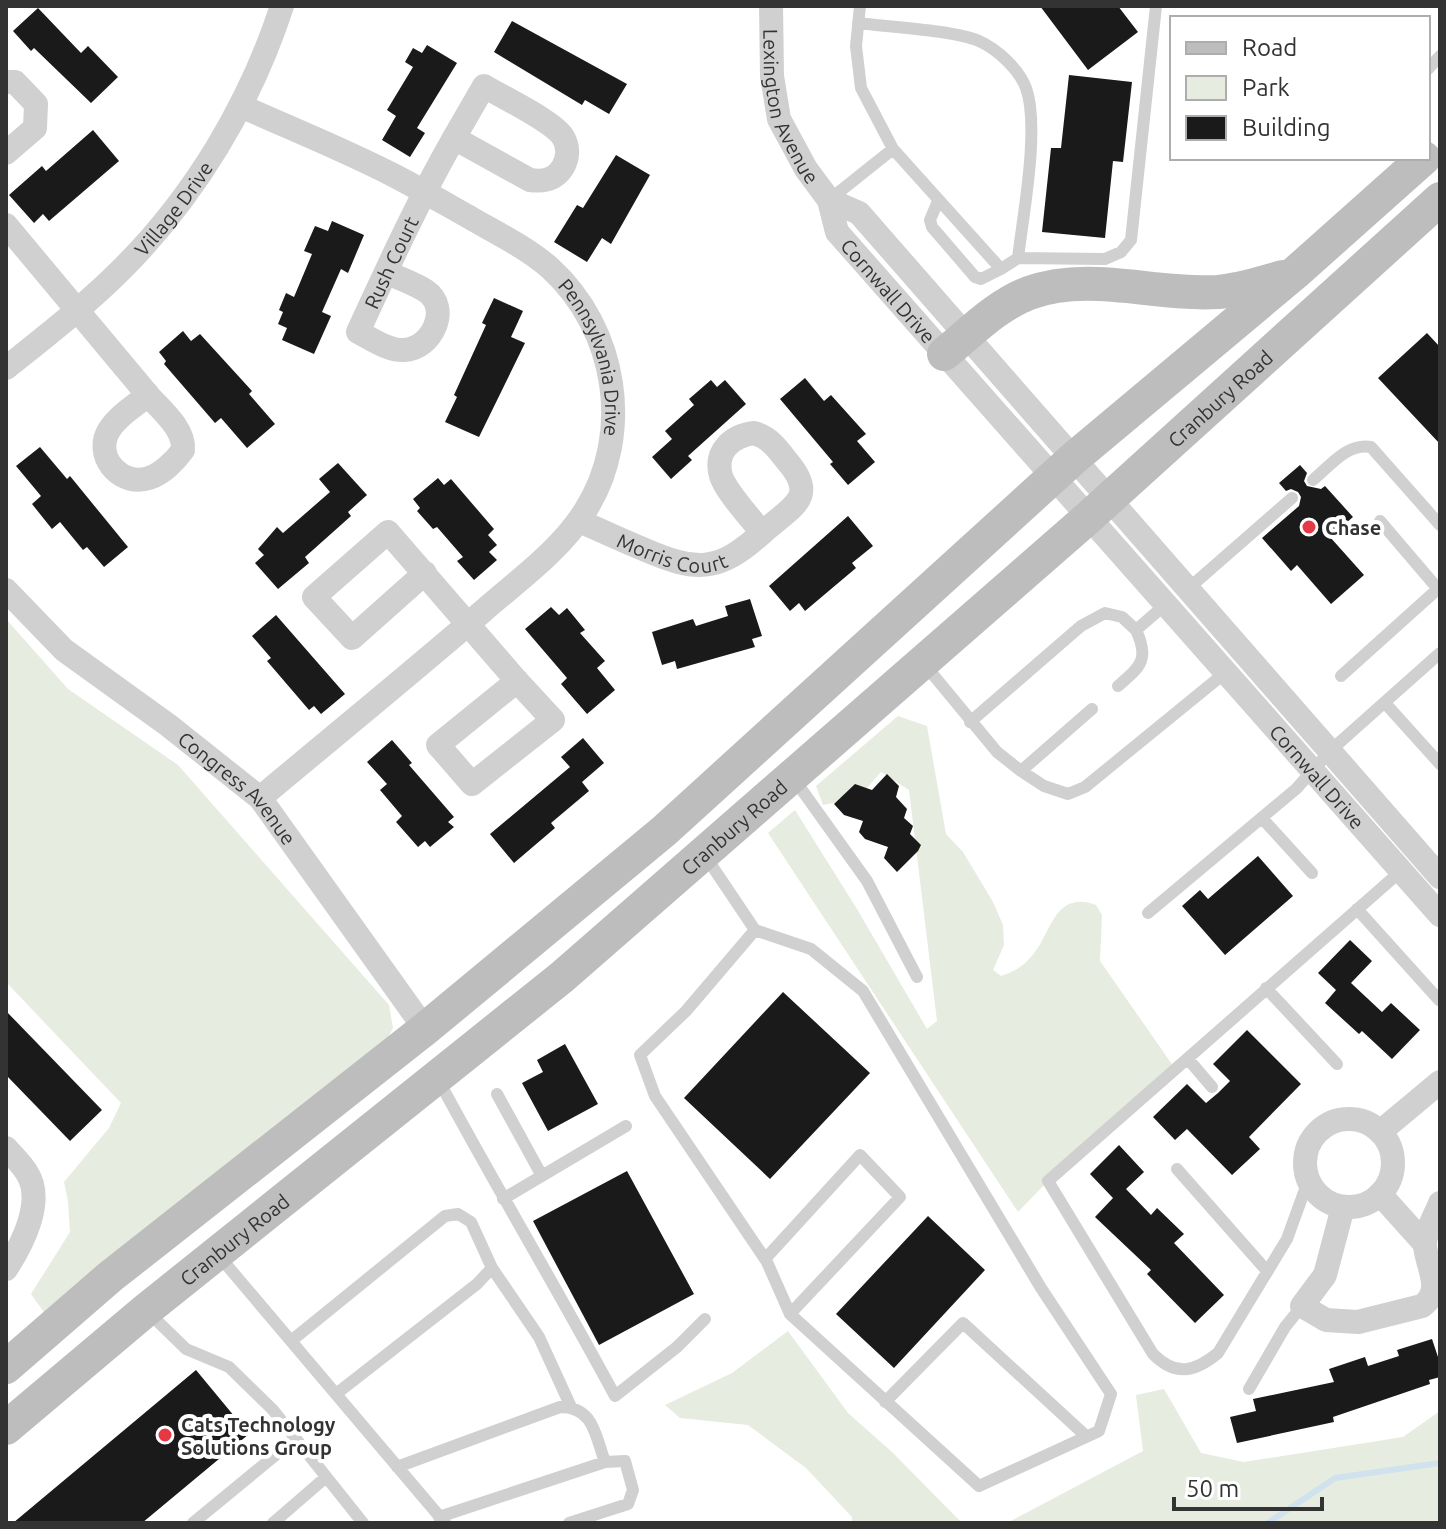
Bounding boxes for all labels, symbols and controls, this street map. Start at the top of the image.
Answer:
legend [1170,16,1430,160]
street label: Lexington Avenue [760,29,824,188]
text: Road [1242,34,1297,61]
text: Park [1242,74,1290,101]
text: Building [1242,114,1330,141]
street label: Village Drive [129,157,217,260]
street label: Rush Court [359,212,422,312]
street label: Cornwall Drive [837,234,941,347]
street label: Pennsylvania Drive [554,274,625,437]
street label: Cranbury Road [1163,345,1277,452]
place label: Chase [1325,516,1381,539]
marker: Chase [1300,518,1318,536]
street label: Morris Court [614,528,731,577]
street label: Cornwall Drive [1265,719,1370,833]
street label: Congress Avenue [174,726,301,849]
street label: Cranbury Road [676,775,791,879]
street label: Cranbury Road [175,1189,293,1290]
place label: Cats Technology Solutions Group [181,1413,336,1459]
marker: Cats Technology Solutions Group [156,1426,174,1444]
scale bar [1174,1461,1322,1511]
text: 50 m [1186,1475,1239,1502]

